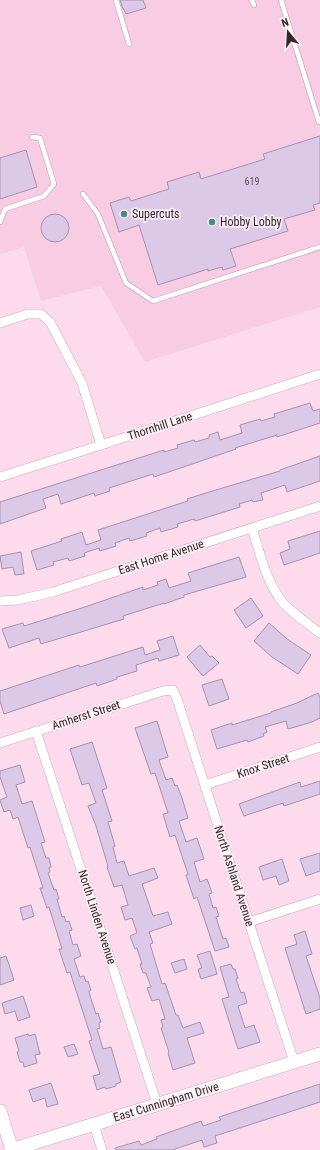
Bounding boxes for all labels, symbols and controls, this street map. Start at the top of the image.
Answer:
north arrow [268,12,308,52]
text: N [280,16,291,30]
house number: 619 [245,176,259,187]
place label: Supercuts [132,207,179,221]
marker: Supercuts [119,209,129,219]
place label: Hobby Lobby [220,215,282,229]
marker: Hobby Lobby [207,217,217,227]
street label: Thornhill Lane [126,409,194,443]
street label: East Home Avenue [117,536,206,577]
street label: Amherst Street [50,697,122,733]
street label: Knox Street [235,751,291,781]
street label: North Ashland Avenue [211,824,257,929]
street label: North Linden Avenue [75,868,119,966]
street label: East Cunningham Drive [112,1079,221,1125]

